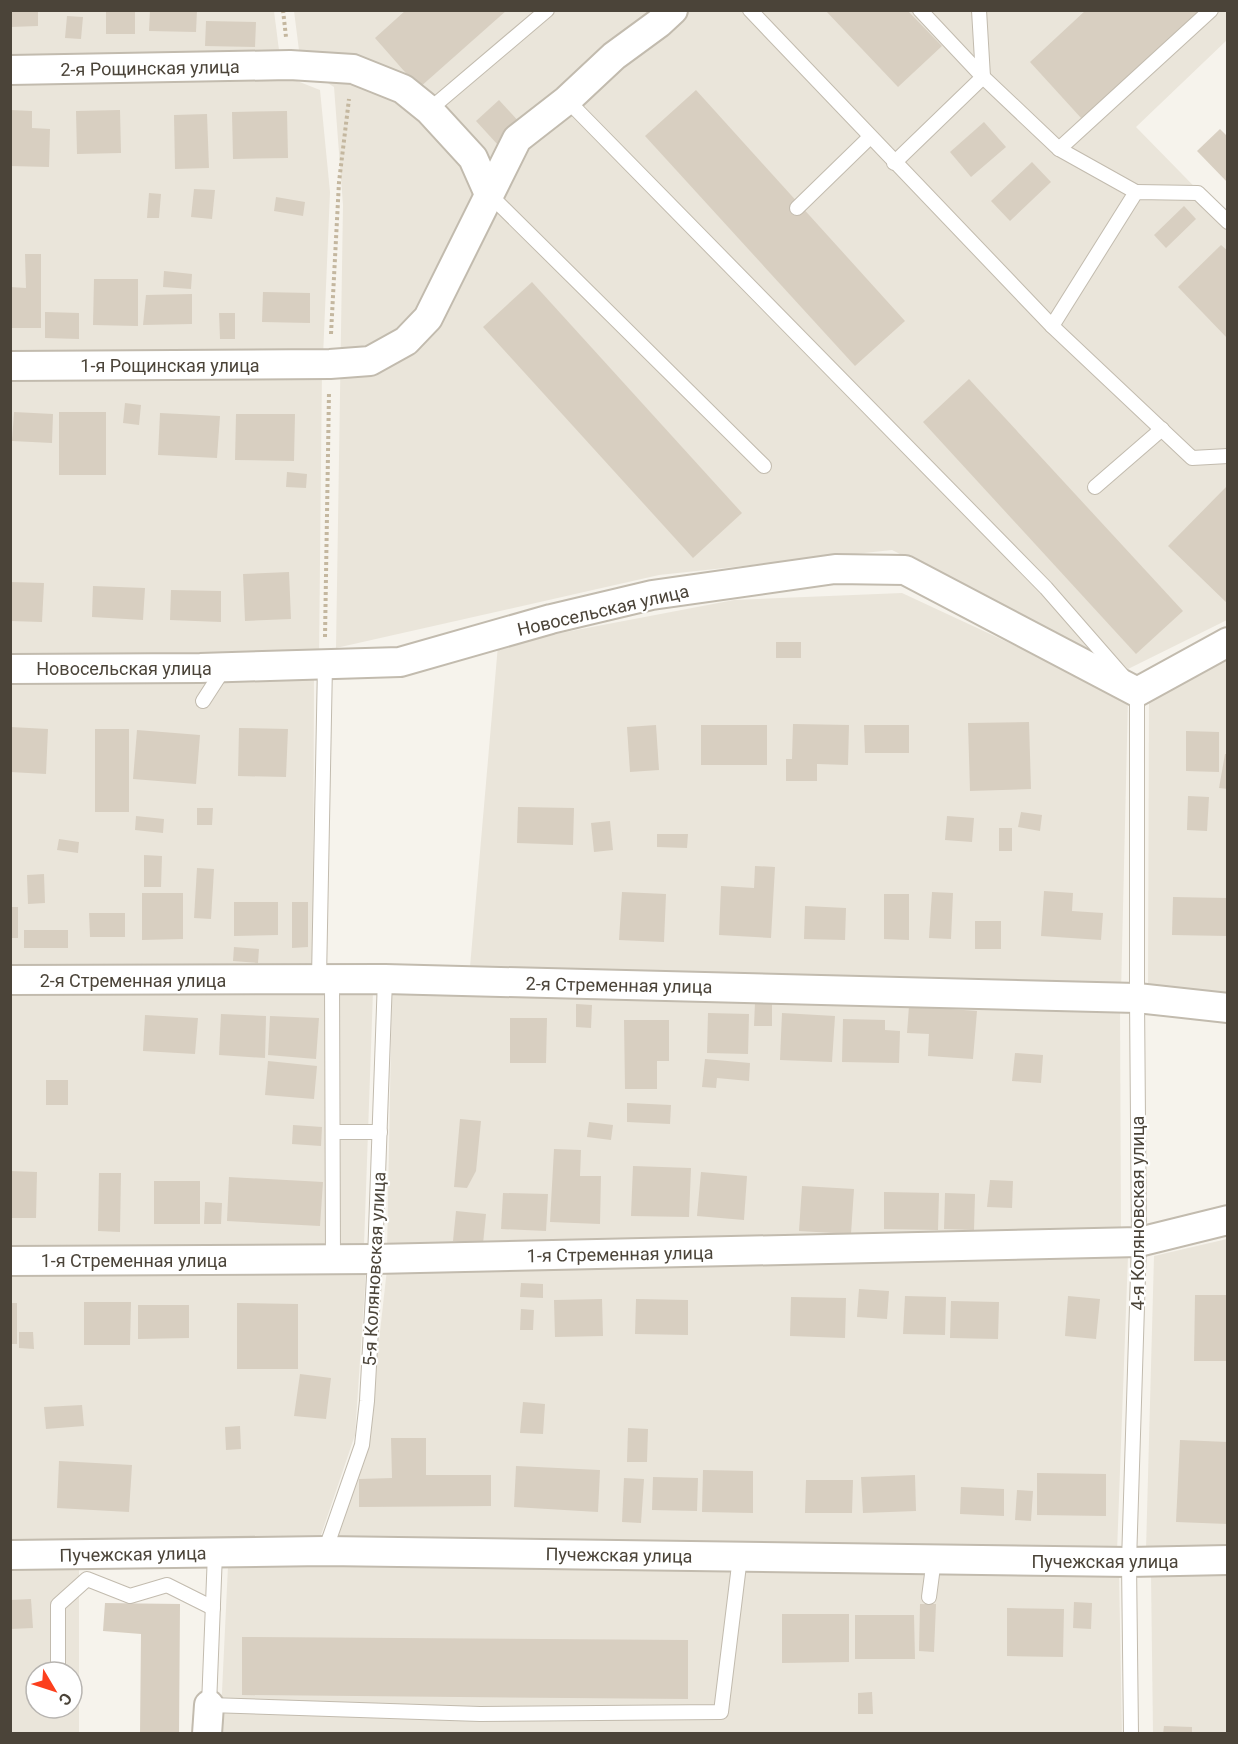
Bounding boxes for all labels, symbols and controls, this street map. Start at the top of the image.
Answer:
street label: 2-я Рощинская улица [60,56,240,80]
street label: 1-я Рощинская улица [80,355,260,376]
street label: Новосельская улица [515,580,691,640]
street label: Новосельская улица [36,658,212,679]
street label: 2-я Стременная улица [40,970,226,991]
street label: 2-я Стременная улица [525,973,713,997]
street label: 4-я Коляновская улица [1127,1116,1148,1310]
street label: 5-я Коляновская улица [358,1171,390,1367]
street label: 1-я Стременная улица [526,1242,714,1266]
street label: 1-я Стременная улица [41,1250,227,1271]
street label: Пучежская улица [59,1542,207,1566]
street label: Пучежская улица [545,1543,693,1567]
street label: Пучежская улица [1031,1551,1179,1572]
north arrow [24,1660,84,1720]
text: С [55,1689,76,1709]

